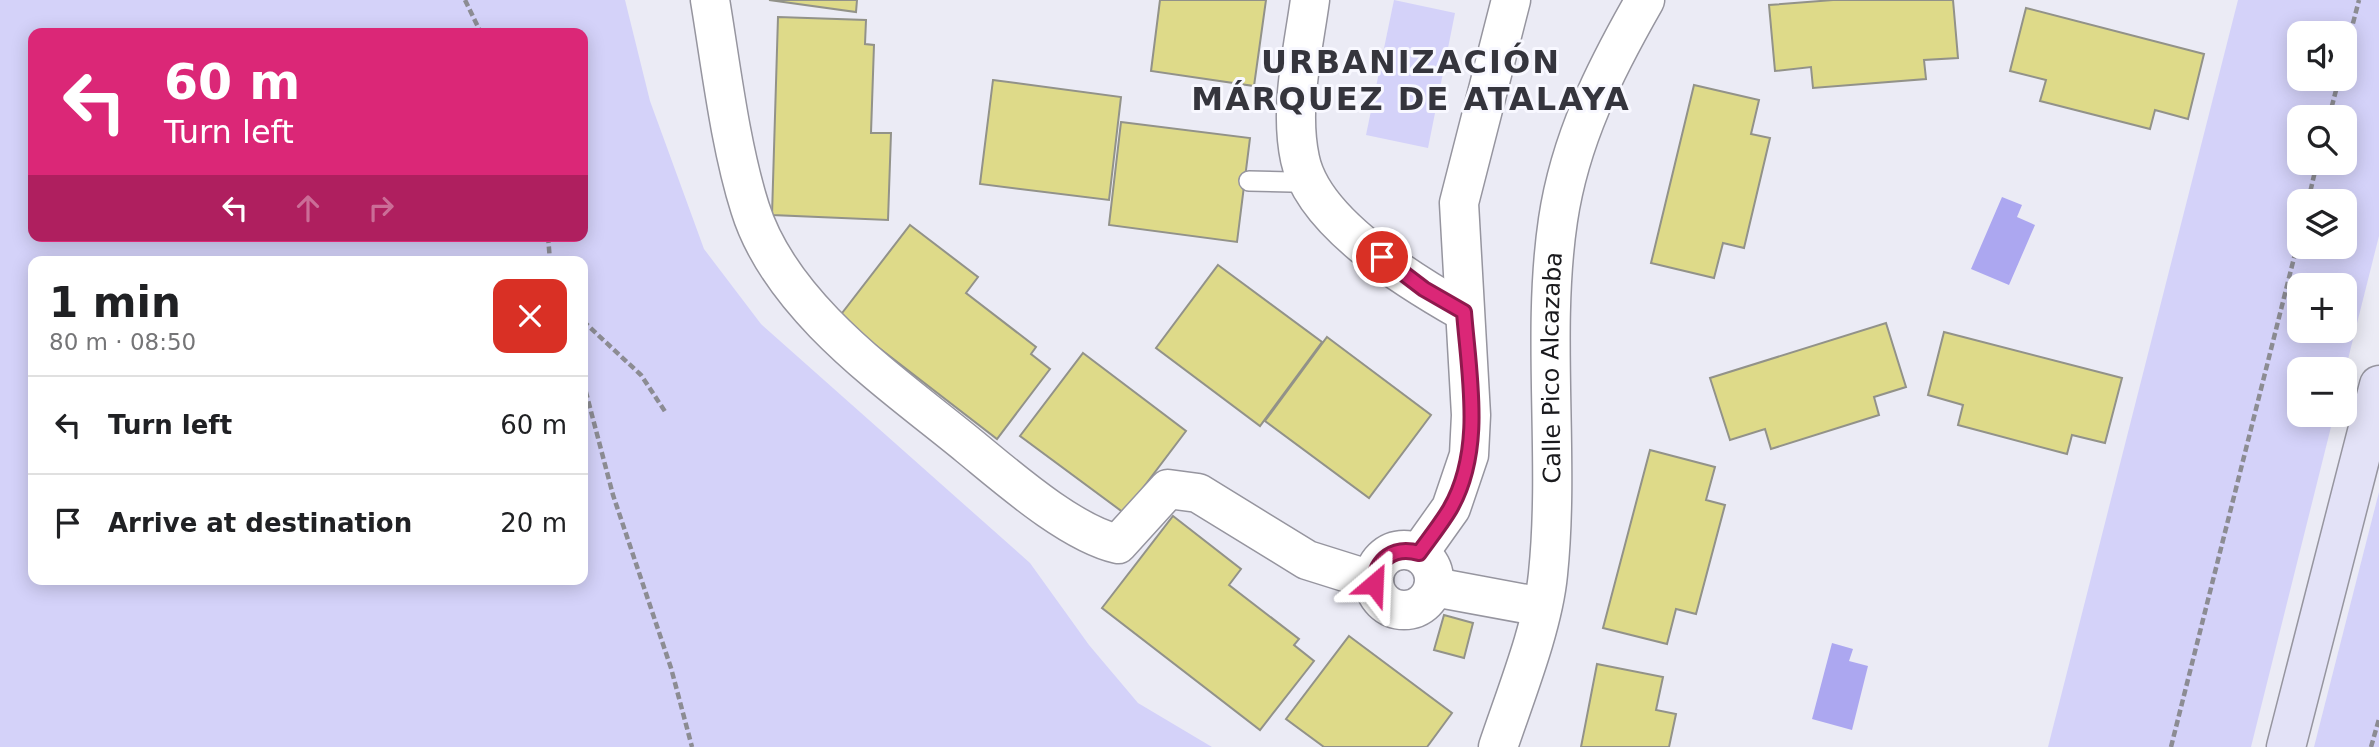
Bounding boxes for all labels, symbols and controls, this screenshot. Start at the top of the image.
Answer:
map controls [2287,21,2357,427]
button: sound [2287,21,2357,91]
district label: URBANIZACIÓN MÁRQUEZ DE ATALAYA [1191,42,1631,118]
text: 60 m [164,54,300,111]
icon: left [49,56,140,147]
button: search [2287,105,2357,175]
text: Turn left [164,113,294,151]
icon: left [216,189,254,227]
icon: ahead [289,189,327,227]
icon: right [362,189,400,227]
button: layers [2287,189,2357,259]
pin [1352,227,1412,287]
icon: arrive [1363,238,1401,276]
street label: Calle Pico Alcazaba [1536,251,1568,483]
button: + [2287,273,2357,343]
text: 1 min [49,278,181,327]
button: close [493,279,567,353]
text: 80 m · 08:50 [49,329,196,355]
button: − [2287,357,2357,427]
icon: left [49,406,87,444]
text: Turn left [108,410,232,440]
text: 60 m [500,410,567,440]
icon: arrive [49,504,87,542]
text: Arrive at destination [108,508,412,538]
text: 20 m [500,508,567,538]
position arrow [1337,547,1411,621]

